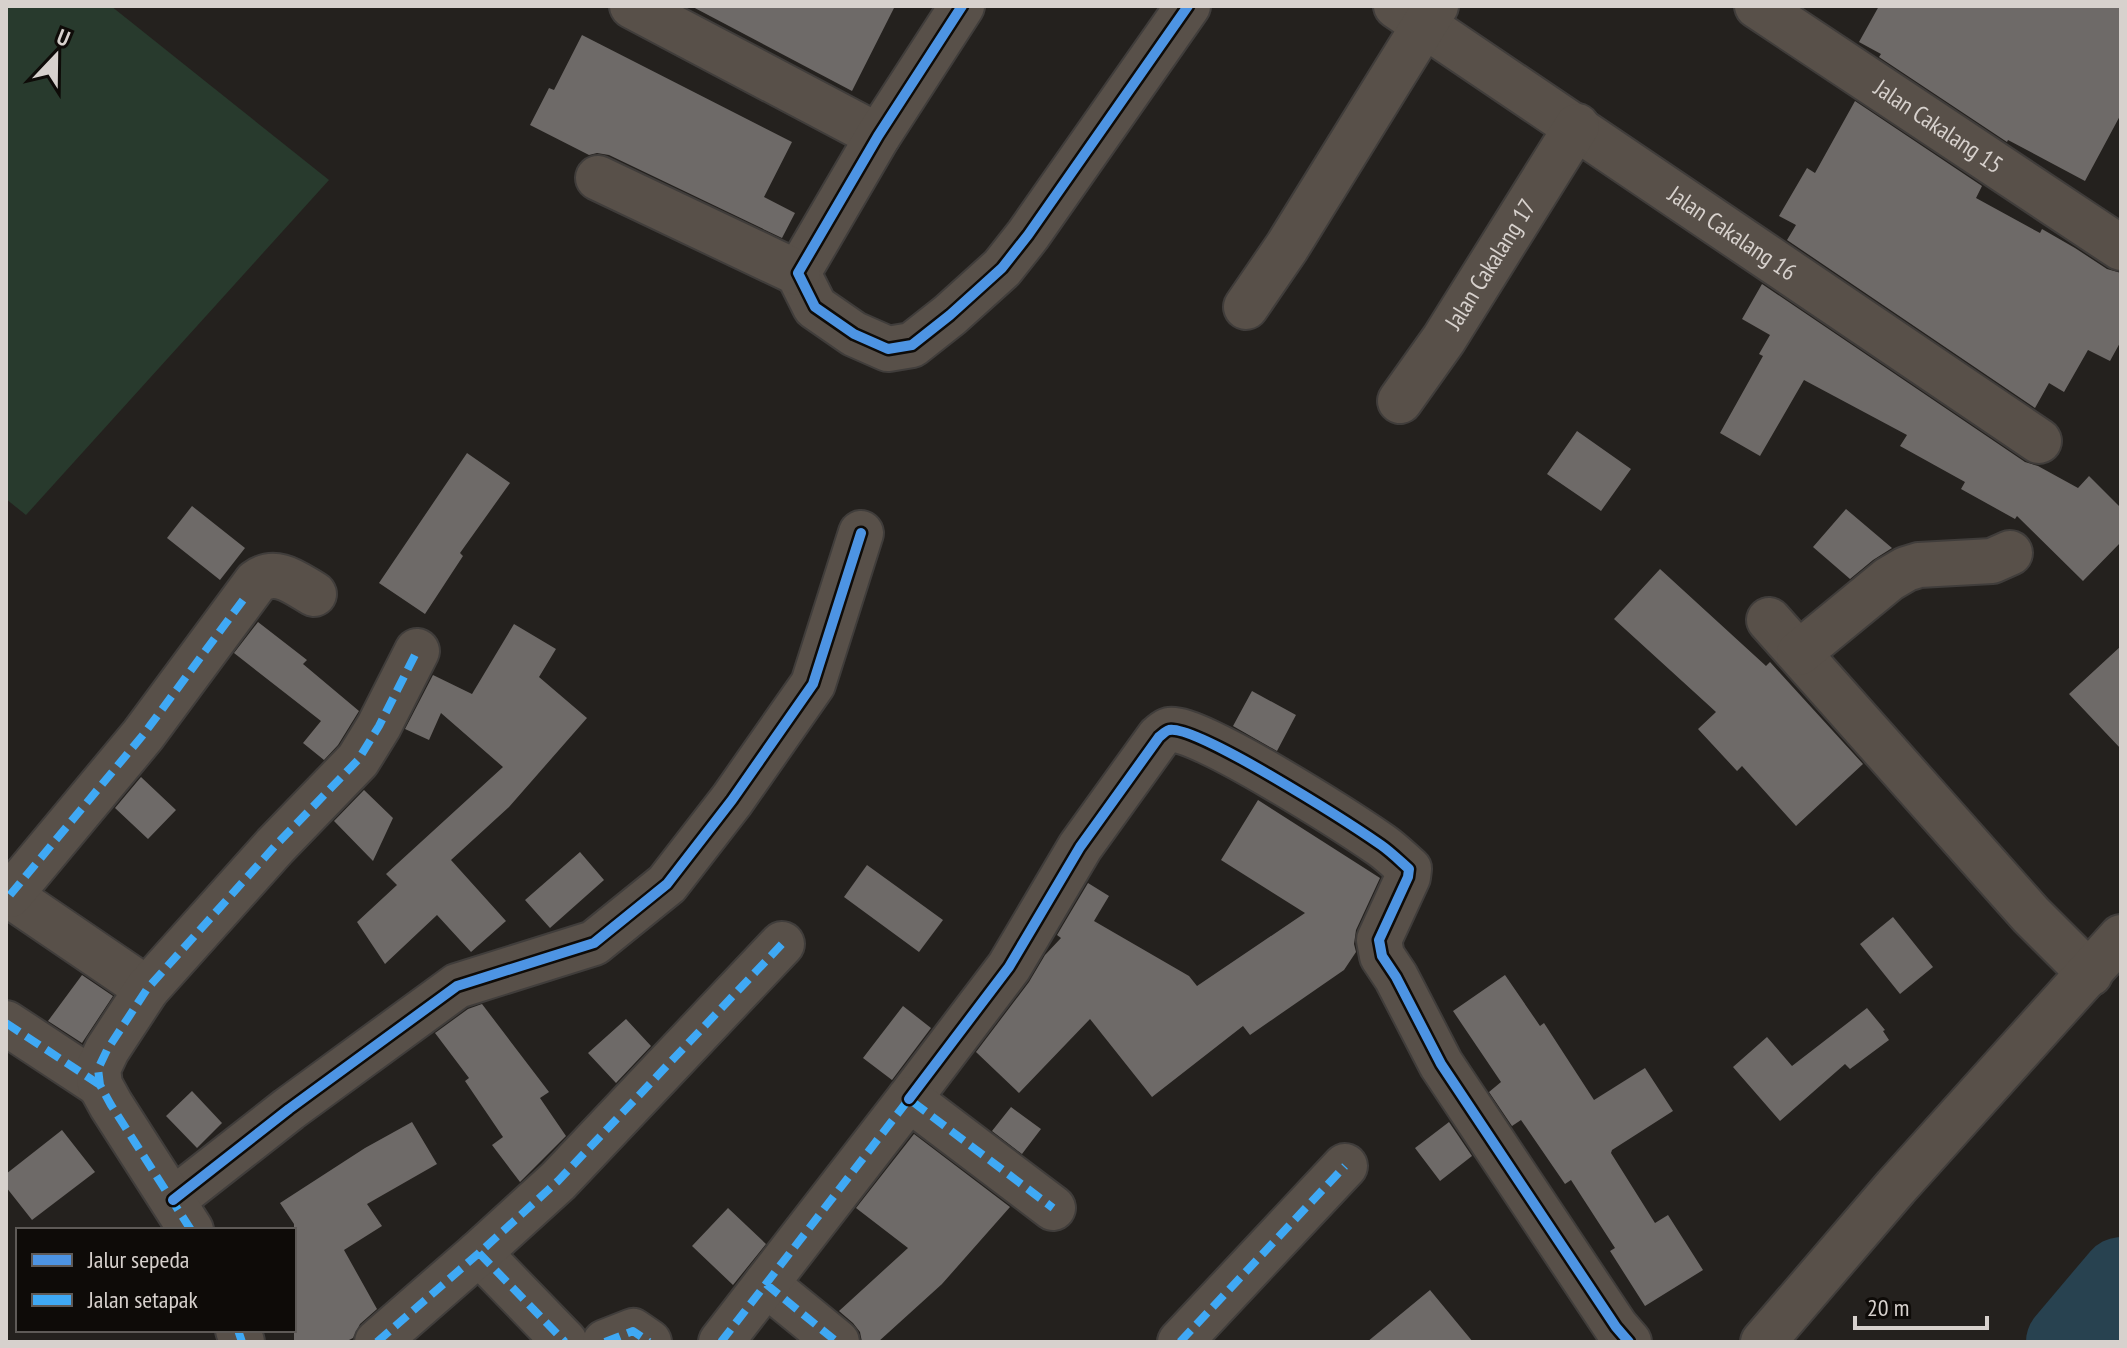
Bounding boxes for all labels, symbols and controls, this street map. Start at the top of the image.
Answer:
north arrow [16,16,96,96]
text: U [53,22,74,53]
street label: Jalan Cakalang 15 [1868,72,2009,180]
street label: Jalan Cakalang 16 [1662,178,1803,287]
street label: Jalan Cakalang 17 [1437,193,1543,336]
legend [16,1228,296,1332]
text: Jalur sepeda [87,1244,189,1275]
scale bar [1855,1280,1987,1330]
text: Jalan setapak [87,1284,198,1315]
text: 20 m [1867,1292,1909,1323]

